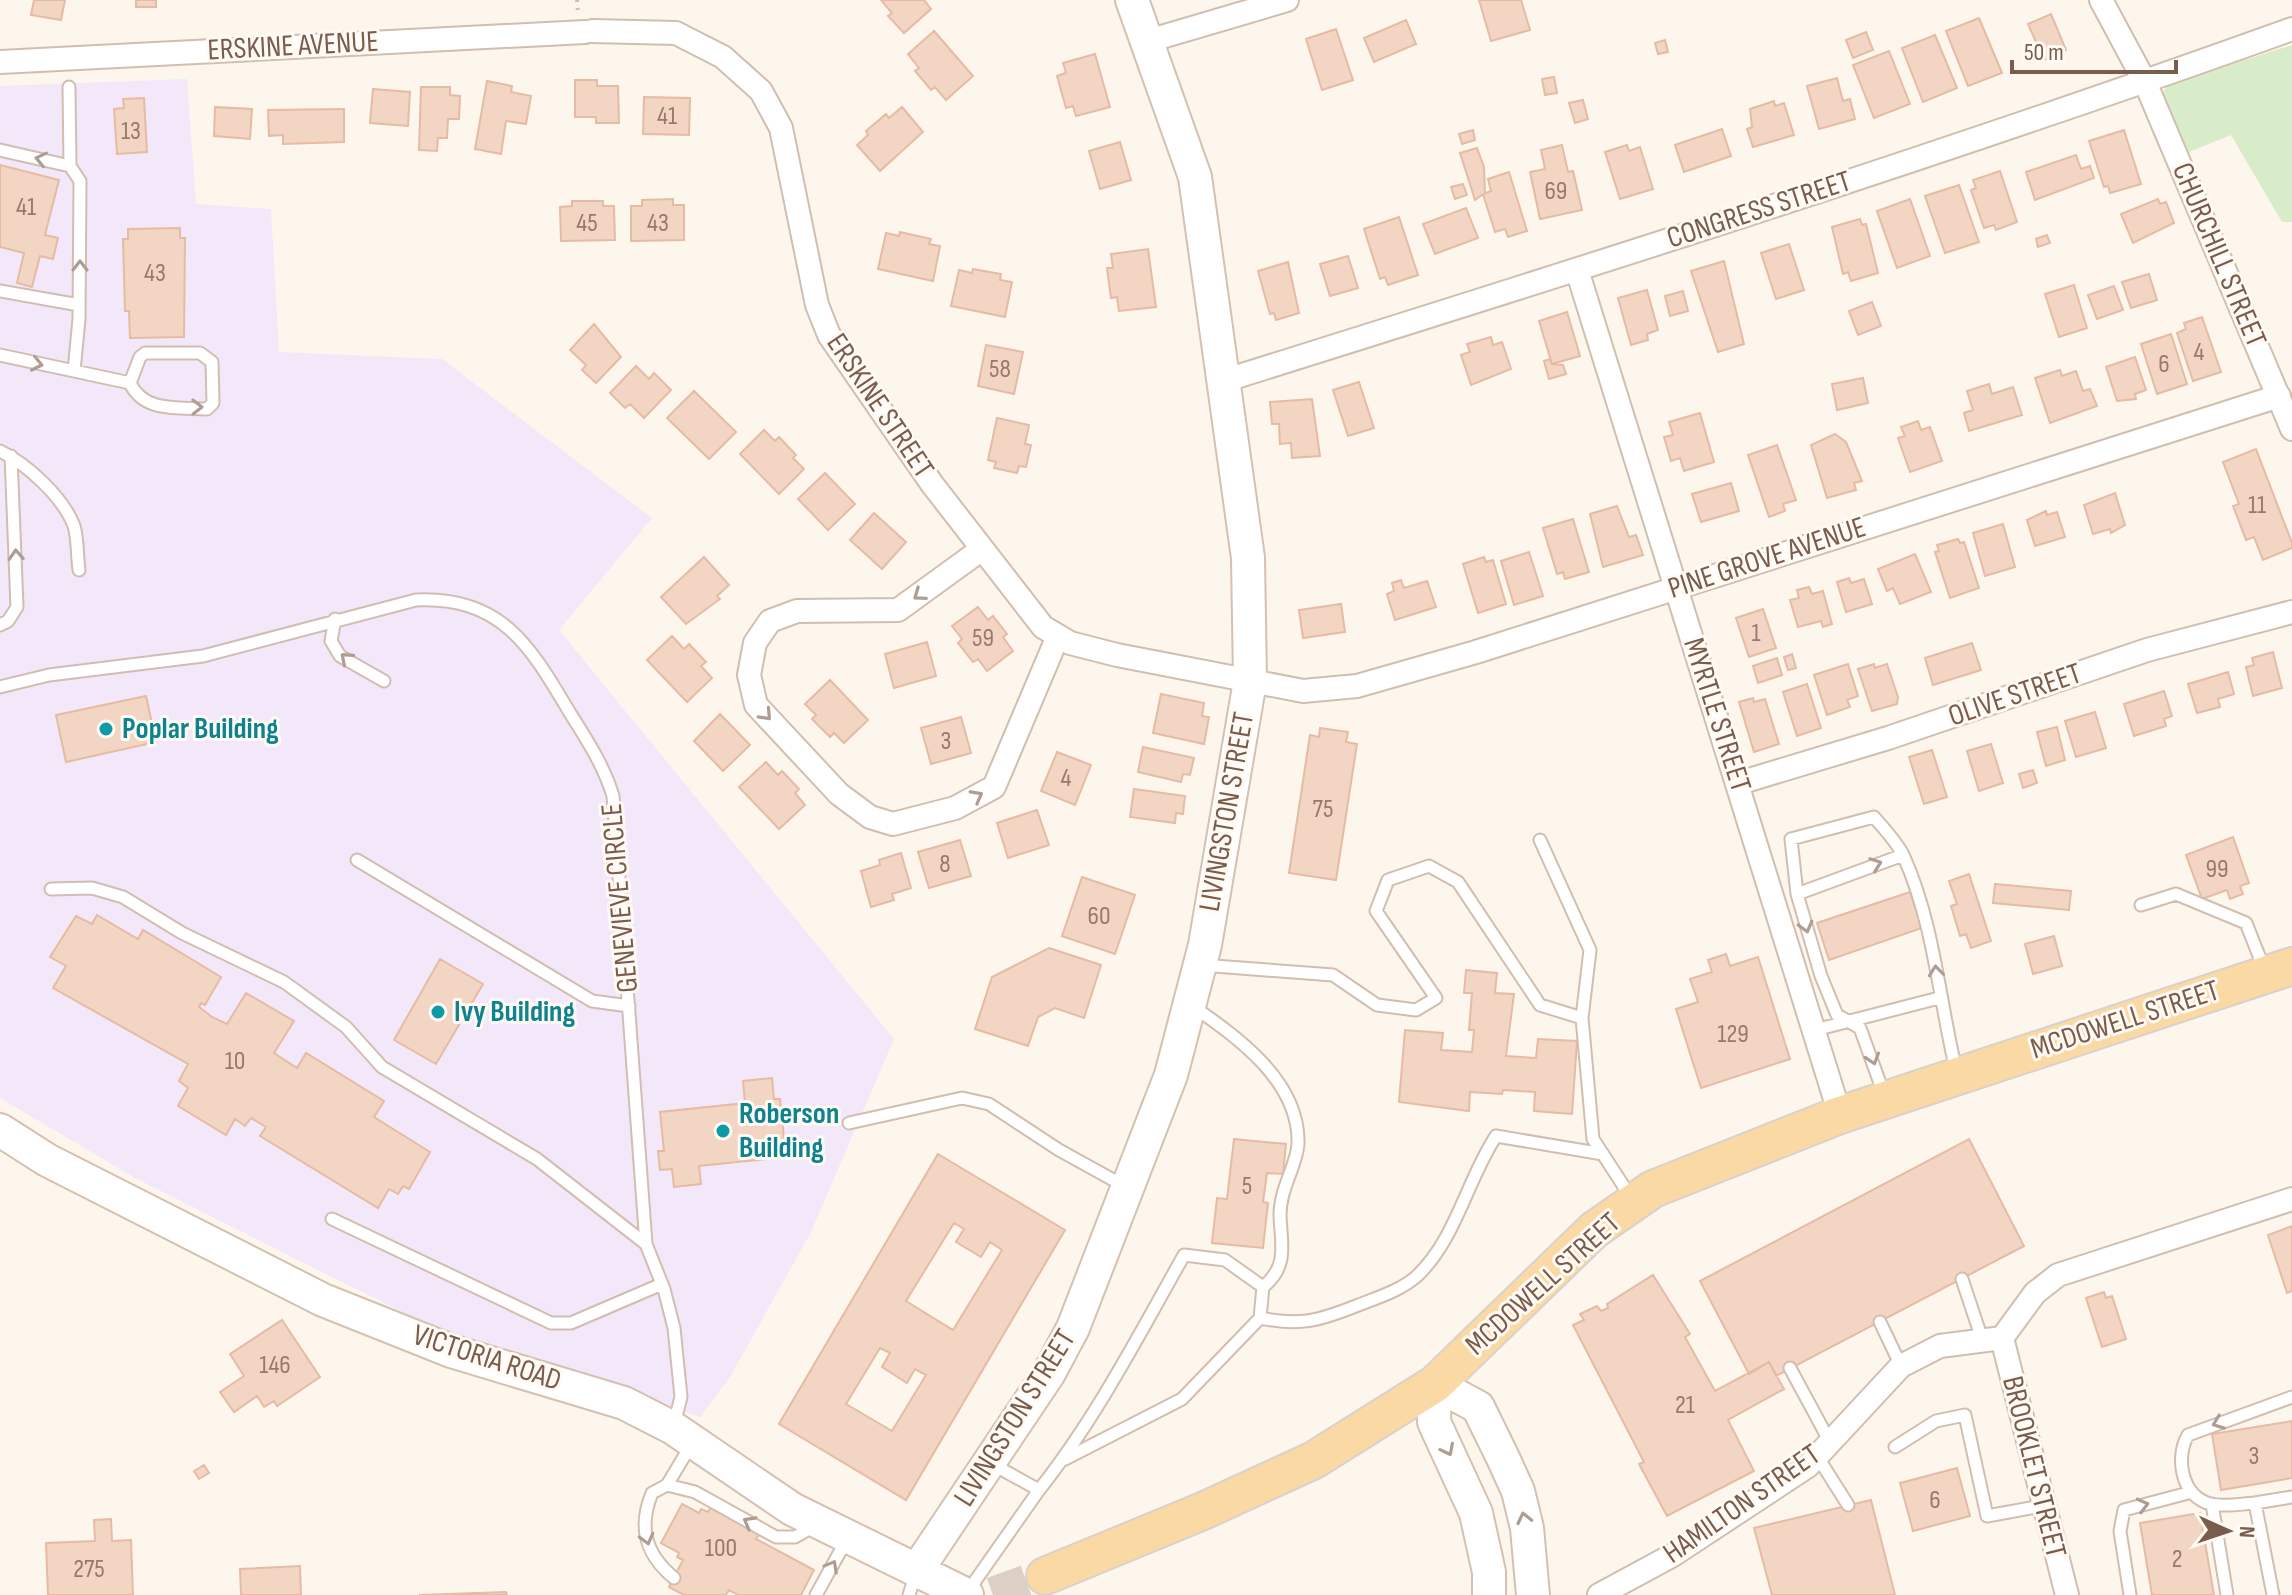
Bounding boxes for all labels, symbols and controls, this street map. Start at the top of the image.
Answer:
street label: ERSKINE AVENUE [206,24,380,68]
scale bar [2012,24,2176,74]
text: 50 m [2024,38,2064,67]
house number: 41 [657,101,677,132]
house number: 13 [121,116,141,147]
one-way arrow [35,151,48,168]
street label: CHURCHILL STREET [2164,157,2274,353]
street label: CONGRESS STREET [1662,163,1856,257]
house number: 69 [1545,176,1567,207]
house number: 41 [16,192,36,223]
house number: 45 [576,208,598,239]
house number: 43 [647,208,669,239]
house number: 43 [144,258,166,289]
one-way arrow [71,259,89,272]
street label: ERSKINE STREET [818,327,942,485]
house number: 4 [2194,337,2205,368]
house number: 6 [2158,349,2170,380]
one-way arrow [30,354,44,371]
house number: 58 [989,354,1011,385]
one-way arrow [191,398,204,416]
house number: 11 [2248,490,2266,521]
street label: PINE GROVE AVENUE [1664,509,1870,607]
one-way arrow [8,548,25,561]
one-way arrow [914,585,928,600]
house number: 1 [1751,618,1761,649]
house number: 59 [972,623,994,654]
street label: MYRTLE STREET [1675,633,1759,797]
one-way arrow [341,653,355,667]
street label: OLIVE STREET [1944,655,2086,735]
one-way arrow [756,706,771,720]
street label: LIVINGSTON STREET [1192,710,1262,914]
place label: Poplar Building [122,711,279,747]
marker: Poplar Building [97,720,115,738]
house number: 3 [941,726,951,757]
house number: 4 [1061,763,1072,794]
one-way arrow [969,790,984,805]
house number: 75 [1313,794,1333,825]
street label: GENEVIEVE CIRCLE [594,802,646,994]
house number: 8 [939,849,951,880]
house number: 99 [2205,854,2229,885]
one-way arrow [1869,858,1883,874]
house number: 60 [1088,901,1110,932]
one-way arrow [1796,920,1813,934]
one-way arrow [1927,964,1944,977]
street label: MCDOWELL STREET [2026,973,2224,1067]
place label: Ivy Building [454,994,575,1030]
marker: Ivy Building [429,1003,447,1021]
house number: 129 [1717,1019,1749,1050]
house number: 10 [225,1046,245,1077]
one-way arrow [1863,1051,1879,1065]
place label: Roberson Building [739,1096,839,1166]
marker: Roberson Building [714,1122,732,1140]
house number: 5 [1242,1171,1252,1202]
street label: MCDOWELL STREET [1458,1205,1628,1363]
street label: VICTORIA ROAD [408,1317,566,1399]
street label: LIVINGSTON STREET [946,1323,1084,1513]
house number: 146 [259,1350,291,1381]
street label: BROOKLET STREET [1994,1372,2074,1562]
house number: 21 [1675,1390,1695,1421]
one-way arrow [2212,1413,2226,1430]
street label: HAMILTON STREET [1657,1437,1827,1571]
one-way arrow [1438,1441,1453,1456]
house number: 3 [2249,1441,2259,1472]
house number: 6 [1929,1485,1941,1516]
north arrow [2188,1491,2268,1571]
one-way arrow [2135,1497,2149,1514]
one-way arrow [1516,1511,1533,1525]
one-way arrow [744,1516,758,1532]
text: N [2233,1525,2260,1539]
one-way arrow [638,1531,655,1545]
house number: 100 [705,1533,737,1564]
house number: 2 [2172,1544,2182,1575]
house number: 275 [73,1554,105,1585]
one-way arrow [823,1560,838,1574]

